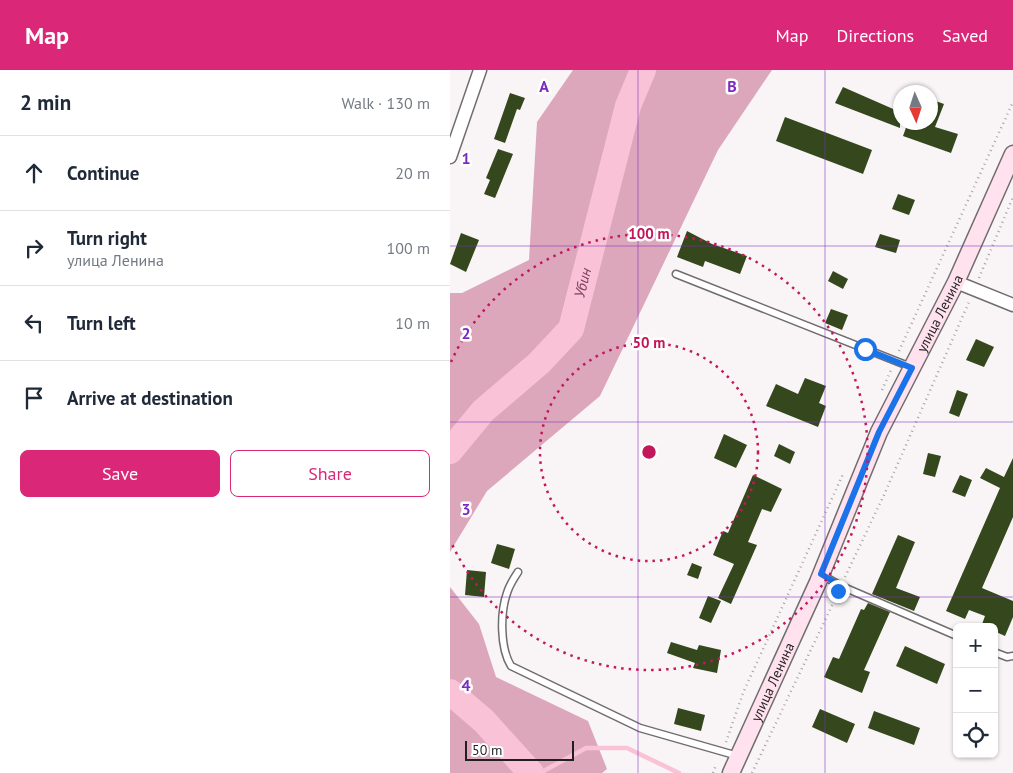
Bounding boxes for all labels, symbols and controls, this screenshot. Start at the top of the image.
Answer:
text: Map [25,20,69,51]
text: Map [776,24,808,47]
text: Directions [836,24,914,47]
text: Saved [942,24,988,47]
text: A [539,76,549,96]
text: B [727,76,737,96]
north arrow [893,85,938,130]
text: 2 min [20,89,71,116]
text: Walk · 130 m [341,93,430,113]
text: 1 [461,148,471,168]
icon: ahead [20,159,48,187]
text: Continue [67,161,139,185]
text: 20 m [395,163,430,183]
text: 100 m [628,224,670,243]
text: Turn right [67,226,147,250]
icon: right [20,234,48,262]
text: 100 m [387,238,430,258]
text: улица Ленина [67,250,164,270]
water label: Убин [569,265,595,300]
street label: улица Ленина [912,272,967,355]
icon: left [20,309,48,337]
text: Turn left [67,311,136,335]
text: 10 m [395,313,430,333]
text: 2 [461,323,471,343]
text: 50 m [633,333,665,352]
route start [854,338,877,361]
icon: arrive [20,384,48,412]
text: Arrive at destination [67,386,233,410]
centre of rings [640,443,658,461]
button: Save [20,450,220,497]
button: Share [230,450,430,497]
text: 3 [461,499,471,519]
route end [827,580,850,603]
map controls [953,623,998,758]
button: + [953,623,998,668]
street label: улица Ленина [747,640,798,724]
button: − [953,668,998,713]
text: 4 [461,675,471,695]
button: locate [953,713,998,758]
scale bar [465,738,574,761]
text: 50 m [472,741,502,759]

